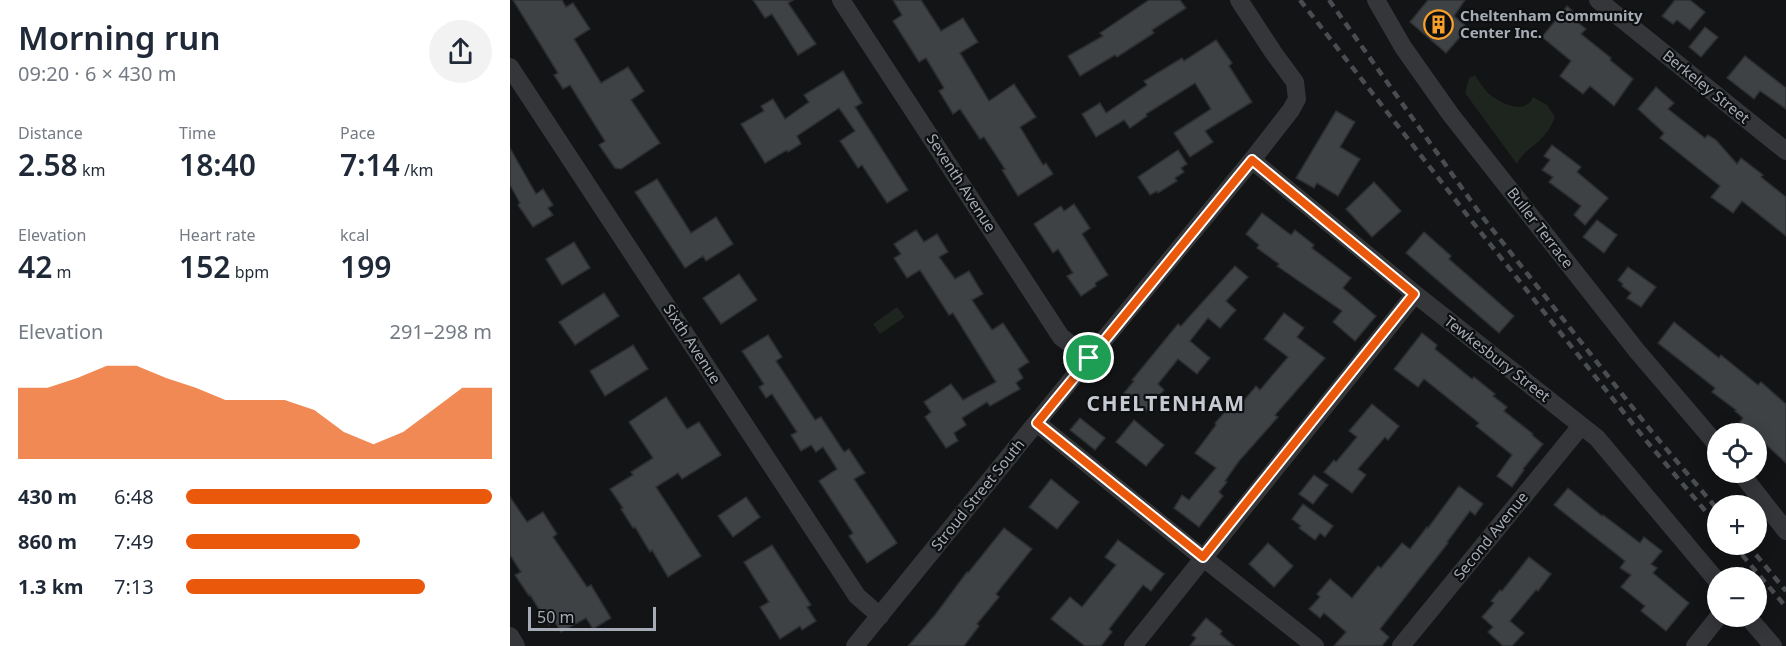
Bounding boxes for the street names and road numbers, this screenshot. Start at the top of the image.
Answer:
street label: Berkeley Street [1659,45,1755,128]
street label: Seventh Avenue [923,130,1001,235]
street label: Buller Terrace [1503,183,1579,272]
street label: Sixth Avenue [660,300,726,387]
street label: Tewkesbury Street [1441,311,1555,406]
street label: Stroud Street South [926,434,1028,554]
street label: Second Avenue [1448,487,1532,584]

